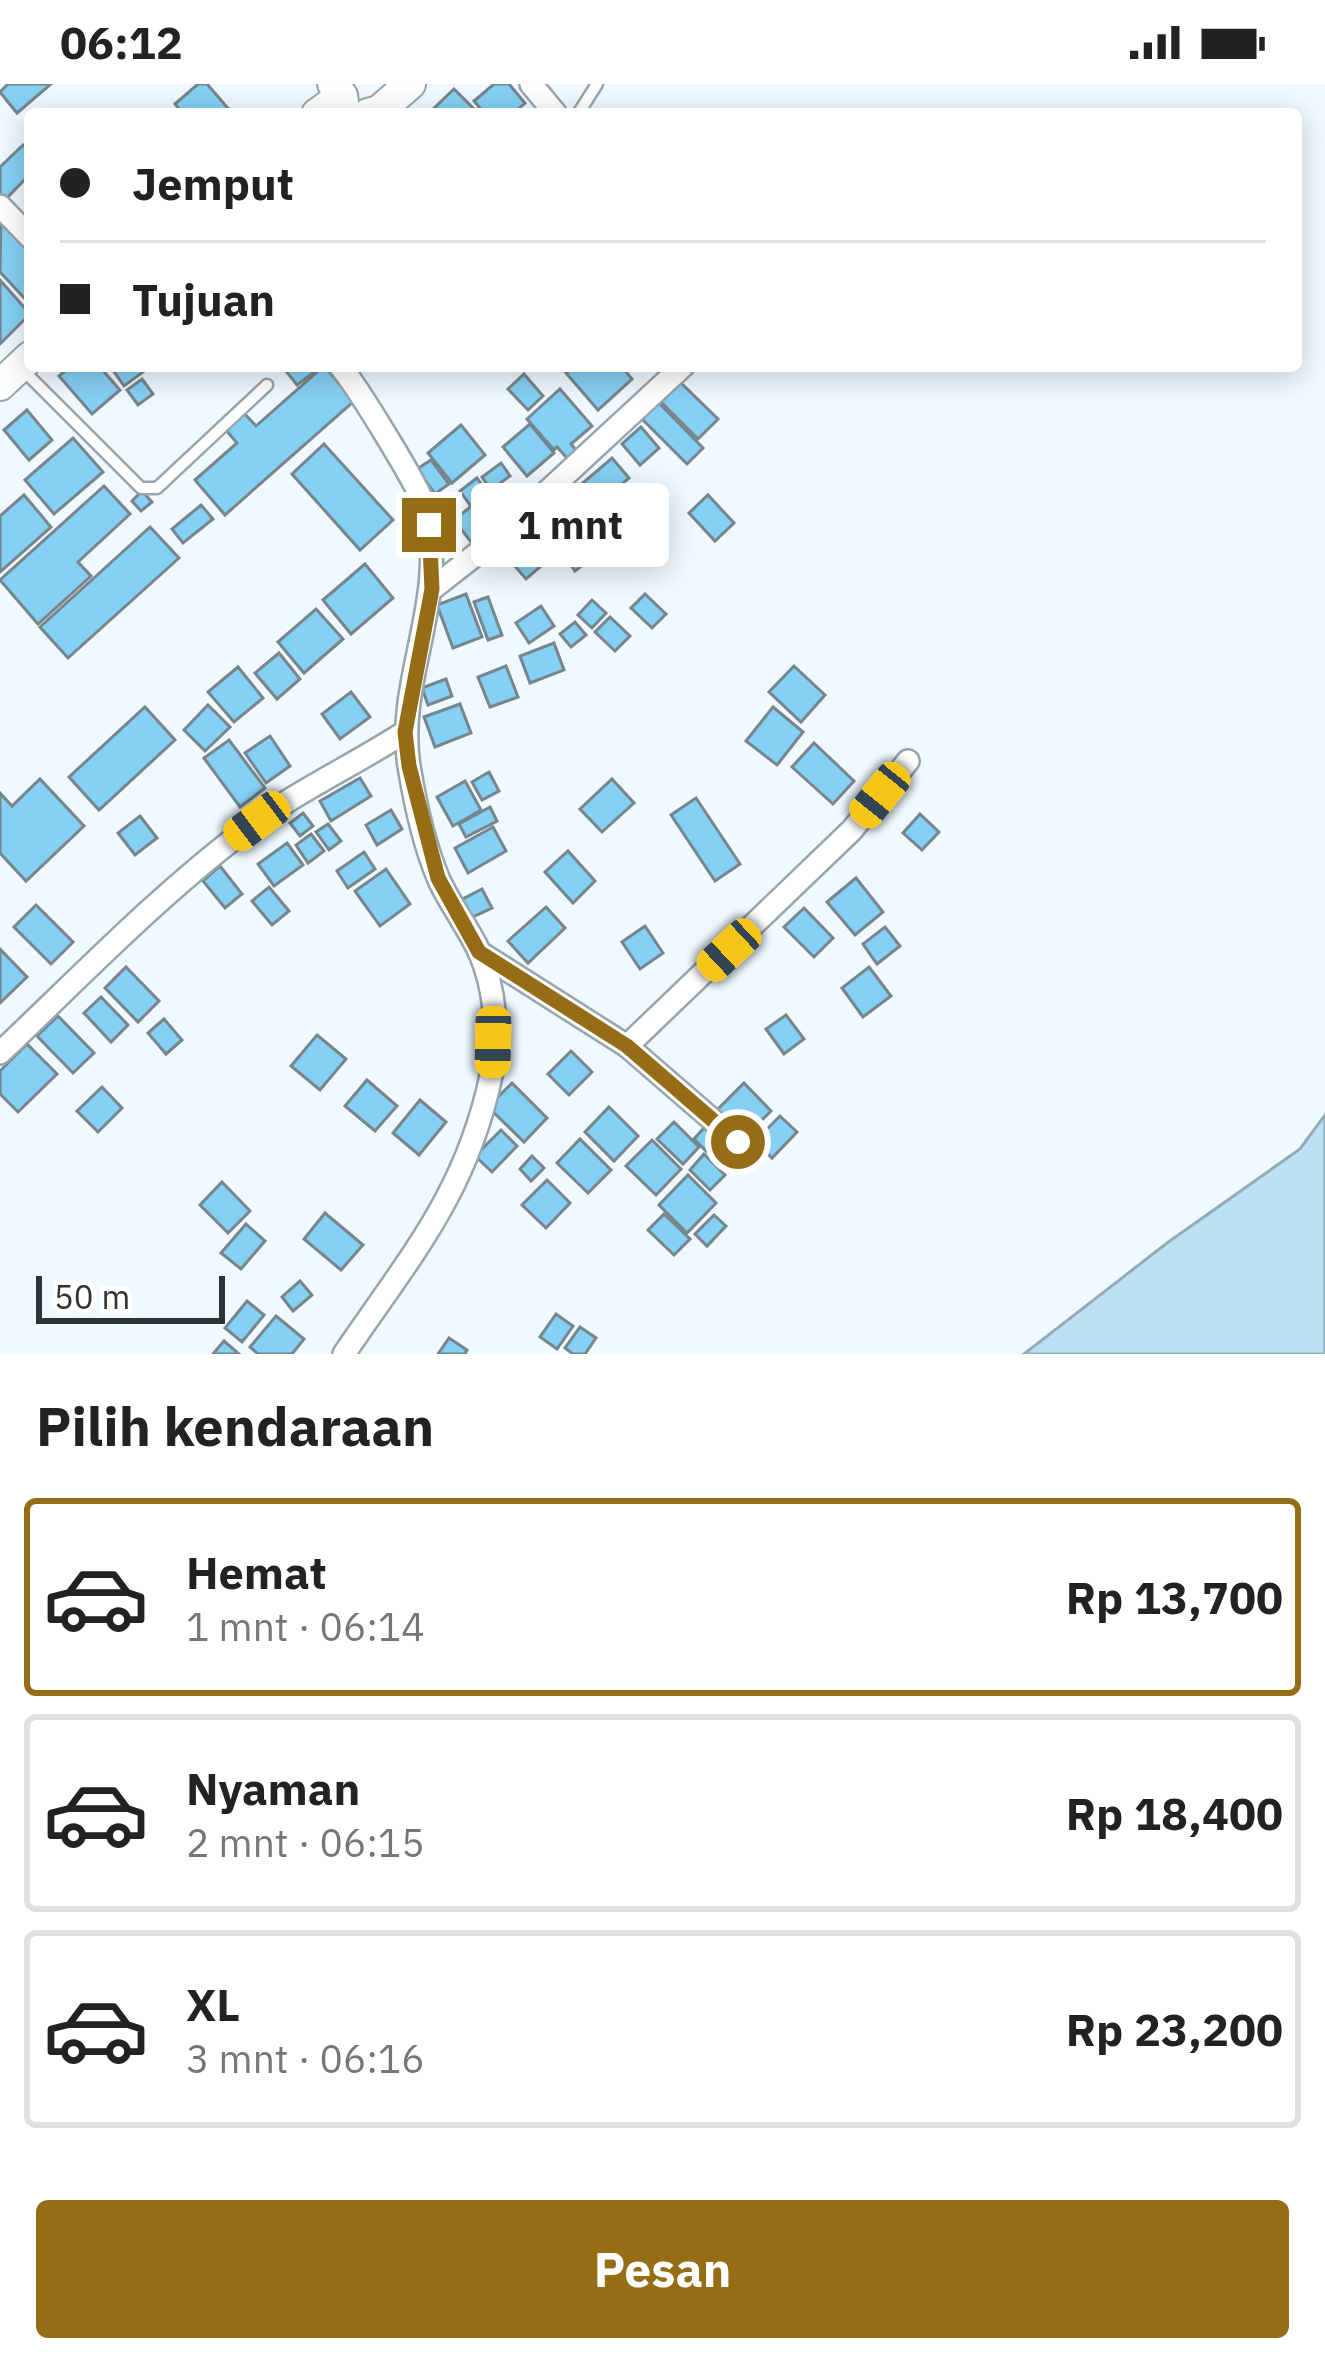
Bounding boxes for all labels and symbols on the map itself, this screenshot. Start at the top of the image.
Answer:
callout: 1 mnt [471,483,669,567]
route end [402,498,456,552]
car [843,756,917,834]
car [217,785,297,857]
car [690,912,768,988]
car [474,1006,512,1078]
route start [711,1115,765,1169]
scale bar [36,1270,225,1323]

